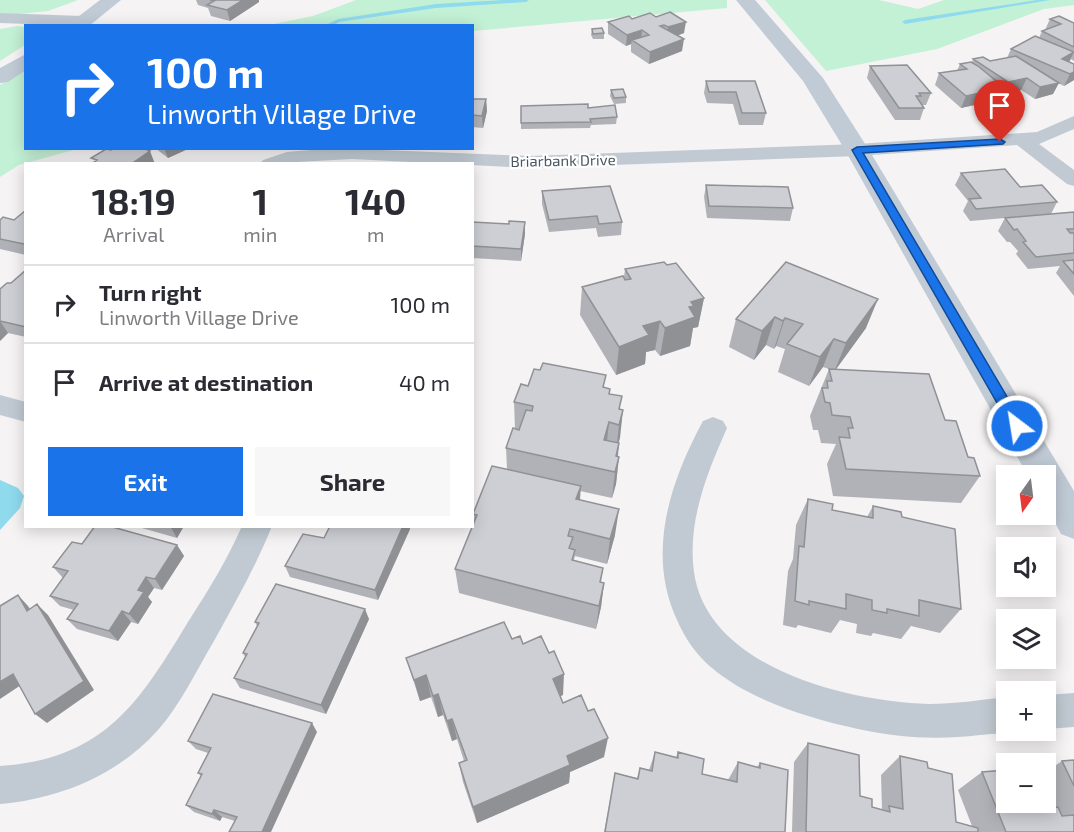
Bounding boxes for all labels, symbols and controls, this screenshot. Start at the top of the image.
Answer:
text: 100 m [147,46,264,96]
icon: right [48,48,126,126]
pin [974,80,1025,142]
icon: arrive [983,89,1016,122]
text: Linworth Village Drive [147,97,417,129]
street label: Briarbank Drive [510,150,616,170]
text: 18:19 [92,179,176,222]
text: 1 [253,179,268,222]
text: 140 [345,179,406,222]
text: Arrival [103,222,164,246]
text: min [243,222,277,246]
text: m [367,222,384,246]
text: Turn right [99,279,201,305]
icon: right [48,288,81,321]
text: 100 m [391,291,450,317]
text: Linworth Village Drive [99,305,299,329]
icon: arrive [48,366,81,399]
text: Arrive at destination [99,369,313,395]
text: 40 m [399,369,450,395]
position arrow [985,394,1049,458]
button: Exit [48,447,243,516]
button: Share [255,447,450,516]
north arrow [996,465,1056,525]
map controls [996,465,1056,813]
button: sound [996,537,1056,597]
button: layers [996,609,1056,669]
button: + [996,681,1056,741]
button: − [996,753,1056,813]

